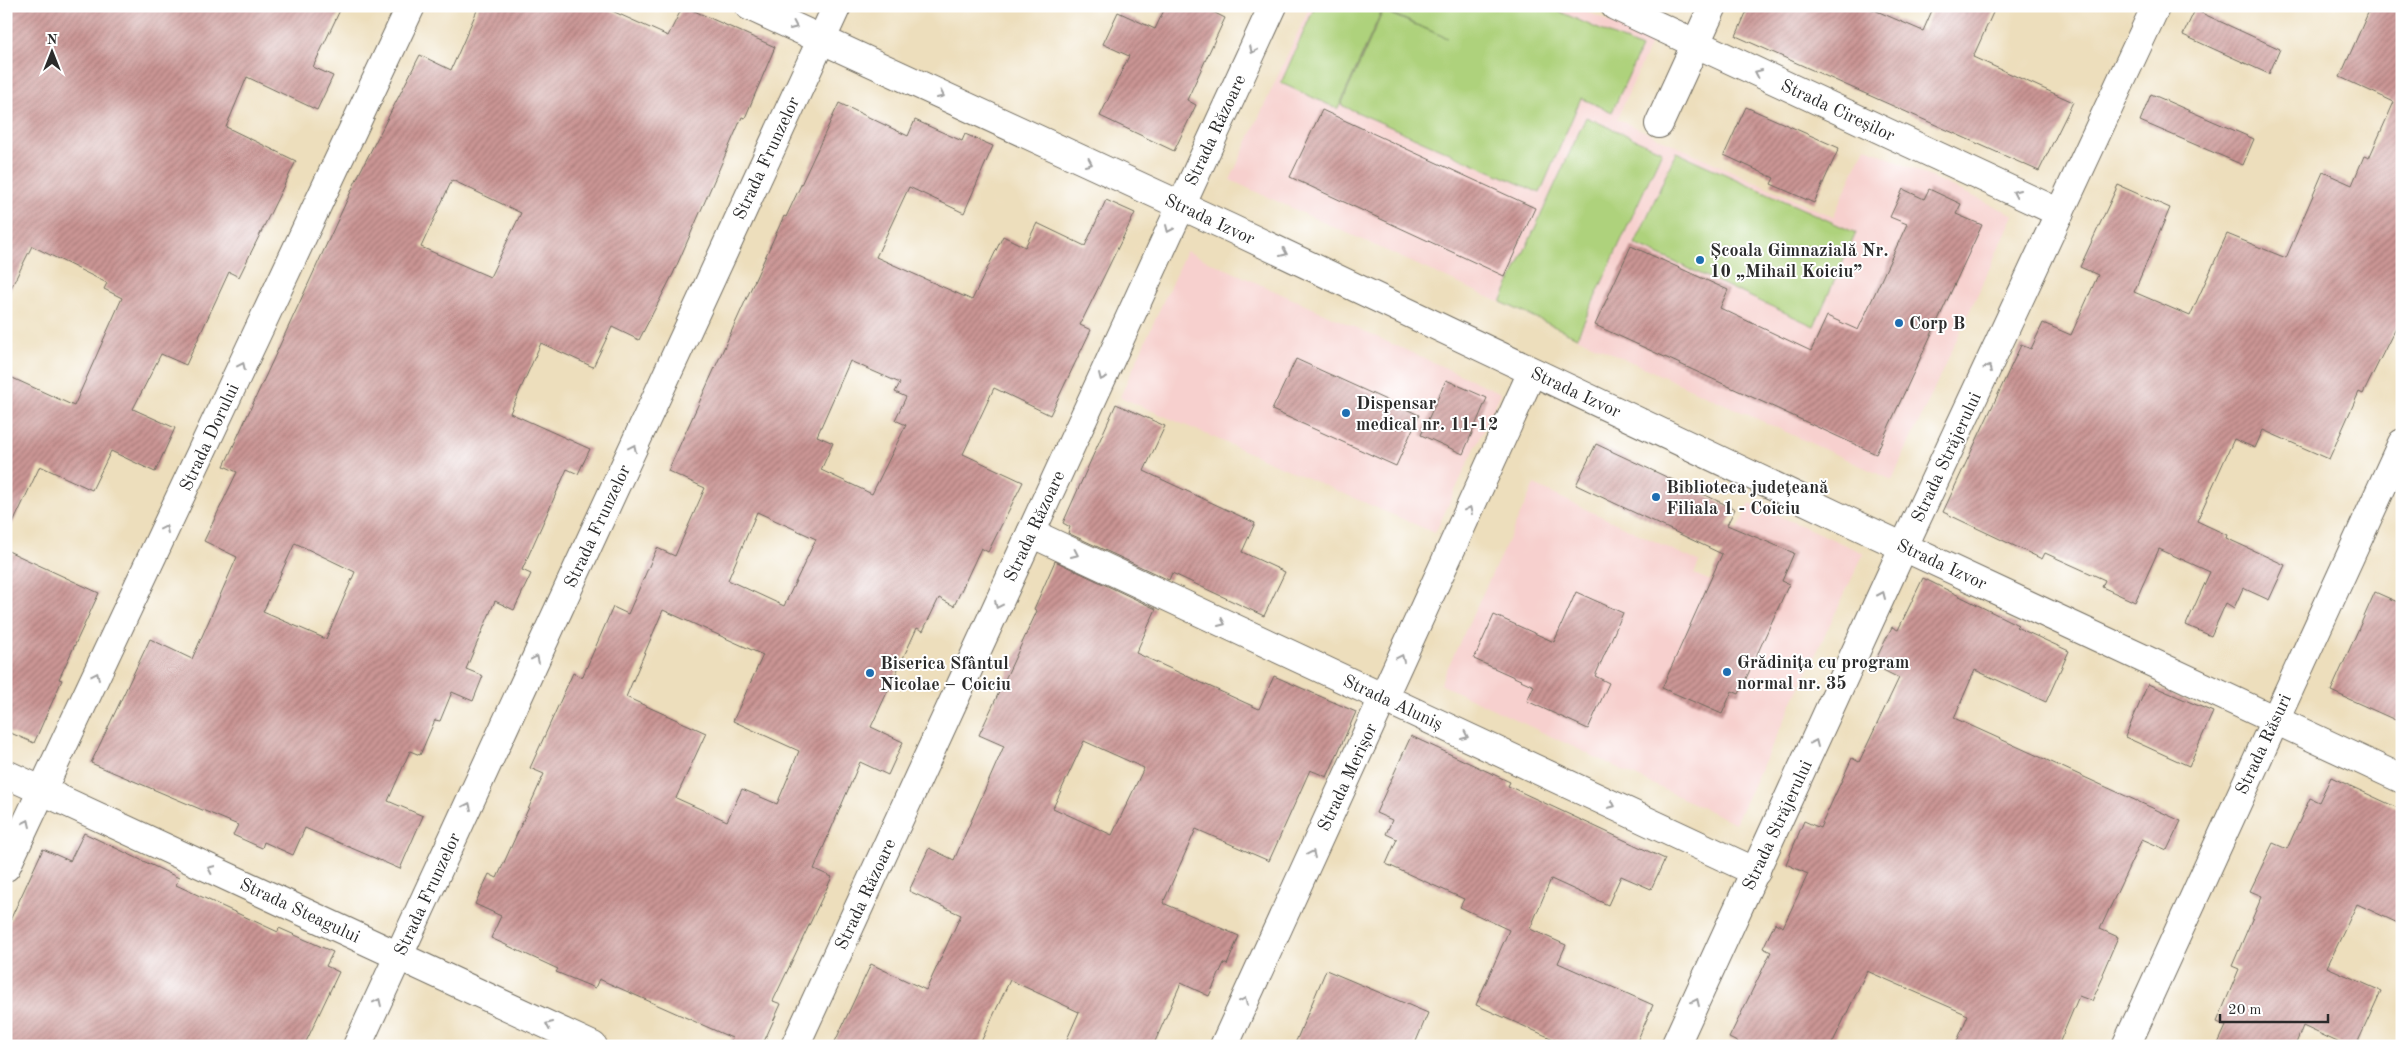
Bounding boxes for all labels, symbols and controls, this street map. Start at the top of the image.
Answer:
one-way arrow [789,20,798,31]
north arrow [28,28,78,78]
text: N [47,33,58,47]
one-way arrow [1248,45,1259,54]
one-way arrow [1754,68,1763,79]
street label: Strada Răzoare [1182,72,1249,189]
street label: Strada Cireșilor [1777,77,1898,146]
one-way arrow [936,88,945,99]
street label: Strada Frunzelor [731,94,803,223]
one-way arrow [1083,157,1092,167]
one-way arrow [2012,188,2021,199]
street label: Strada Izvor [1162,191,1258,249]
one-way arrow [1166,224,1176,233]
place label: Școala Gimnazială Nr. 10 „Mihail Koiciu” [1710,242,1888,281]
one-way arrow [1278,247,1287,257]
marker: Școala Gimnazială Nr. 10 „Mihail Koiciu” [1694,254,1706,266]
place label: Corp B [1909,315,1965,333]
marker: Corp B [1893,317,1905,329]
one-way arrow [236,362,246,371]
street label: Strada Izvor [1528,364,1624,422]
one-way arrow [1981,364,1992,373]
one-way arrow [1098,372,1108,381]
street label: Strada Dorului [177,381,243,494]
street label: Strada Străjerului [1909,390,1985,525]
place label: Dispensar medical nr. 11-12 [1356,395,1498,434]
marker: Dispensar medical nr. 11-12 [1340,407,1352,419]
one-way arrow [627,444,637,453]
street label: Strada Frunzelor [562,462,634,591]
street label: Strada Răzoare [1001,468,1068,585]
place label: Biblioteca județeană Filiala 1 - Coiciu [1666,479,1828,518]
marker: Biblioteca județeană Filiala 1 - Coiciu [1650,491,1662,503]
one-way arrow [1462,506,1473,515]
one-way arrow [159,525,170,534]
street label: Strada Izvor [1894,536,1990,594]
one-way arrow [1070,547,1079,558]
one-way arrow [1876,591,1886,600]
one-way arrow [994,600,1004,609]
one-way arrow [1217,616,1226,627]
one-way arrow [1395,654,1405,663]
place label: Grădinița cu program normal nr. 35 [1737,654,1909,693]
one-way arrow [529,655,540,664]
place label: Biserica Sfântul Nicolae – Coiciu [880,655,1011,694]
marker: Grădinița cu program normal nr. 35 [1721,666,1733,678]
marker: Biserica Sfântul Nicolae – Coiciu [864,667,876,679]
one-way arrow [90,672,101,681]
street label: Strada Aluniș [1340,672,1445,735]
street label: Strada Răsuri [2233,691,2295,797]
street label: Strada Merișor [1315,720,1382,835]
one-way arrow [1460,730,1469,740]
one-way arrow [1808,739,1819,748]
street label: Strada Străjerului [1740,758,1816,893]
one-way arrow [1607,798,1616,809]
one-way arrow [461,802,472,811]
one-way arrow [21,819,31,828]
street label: Strada Frunzelor [392,830,464,959]
street label: Strada Răzoare [832,836,899,953]
one-way arrow [1305,850,1316,859]
one-way arrow [207,864,216,875]
street label: Strada Steagului [237,875,363,947]
scale bar [2220,992,2328,1024]
one-way arrow [1238,997,1248,1006]
one-way arrow [371,998,381,1007]
one-way arrow [1689,998,1699,1007]
text: 20 m [2228,1003,2262,1018]
one-way arrow [545,1021,554,1032]

